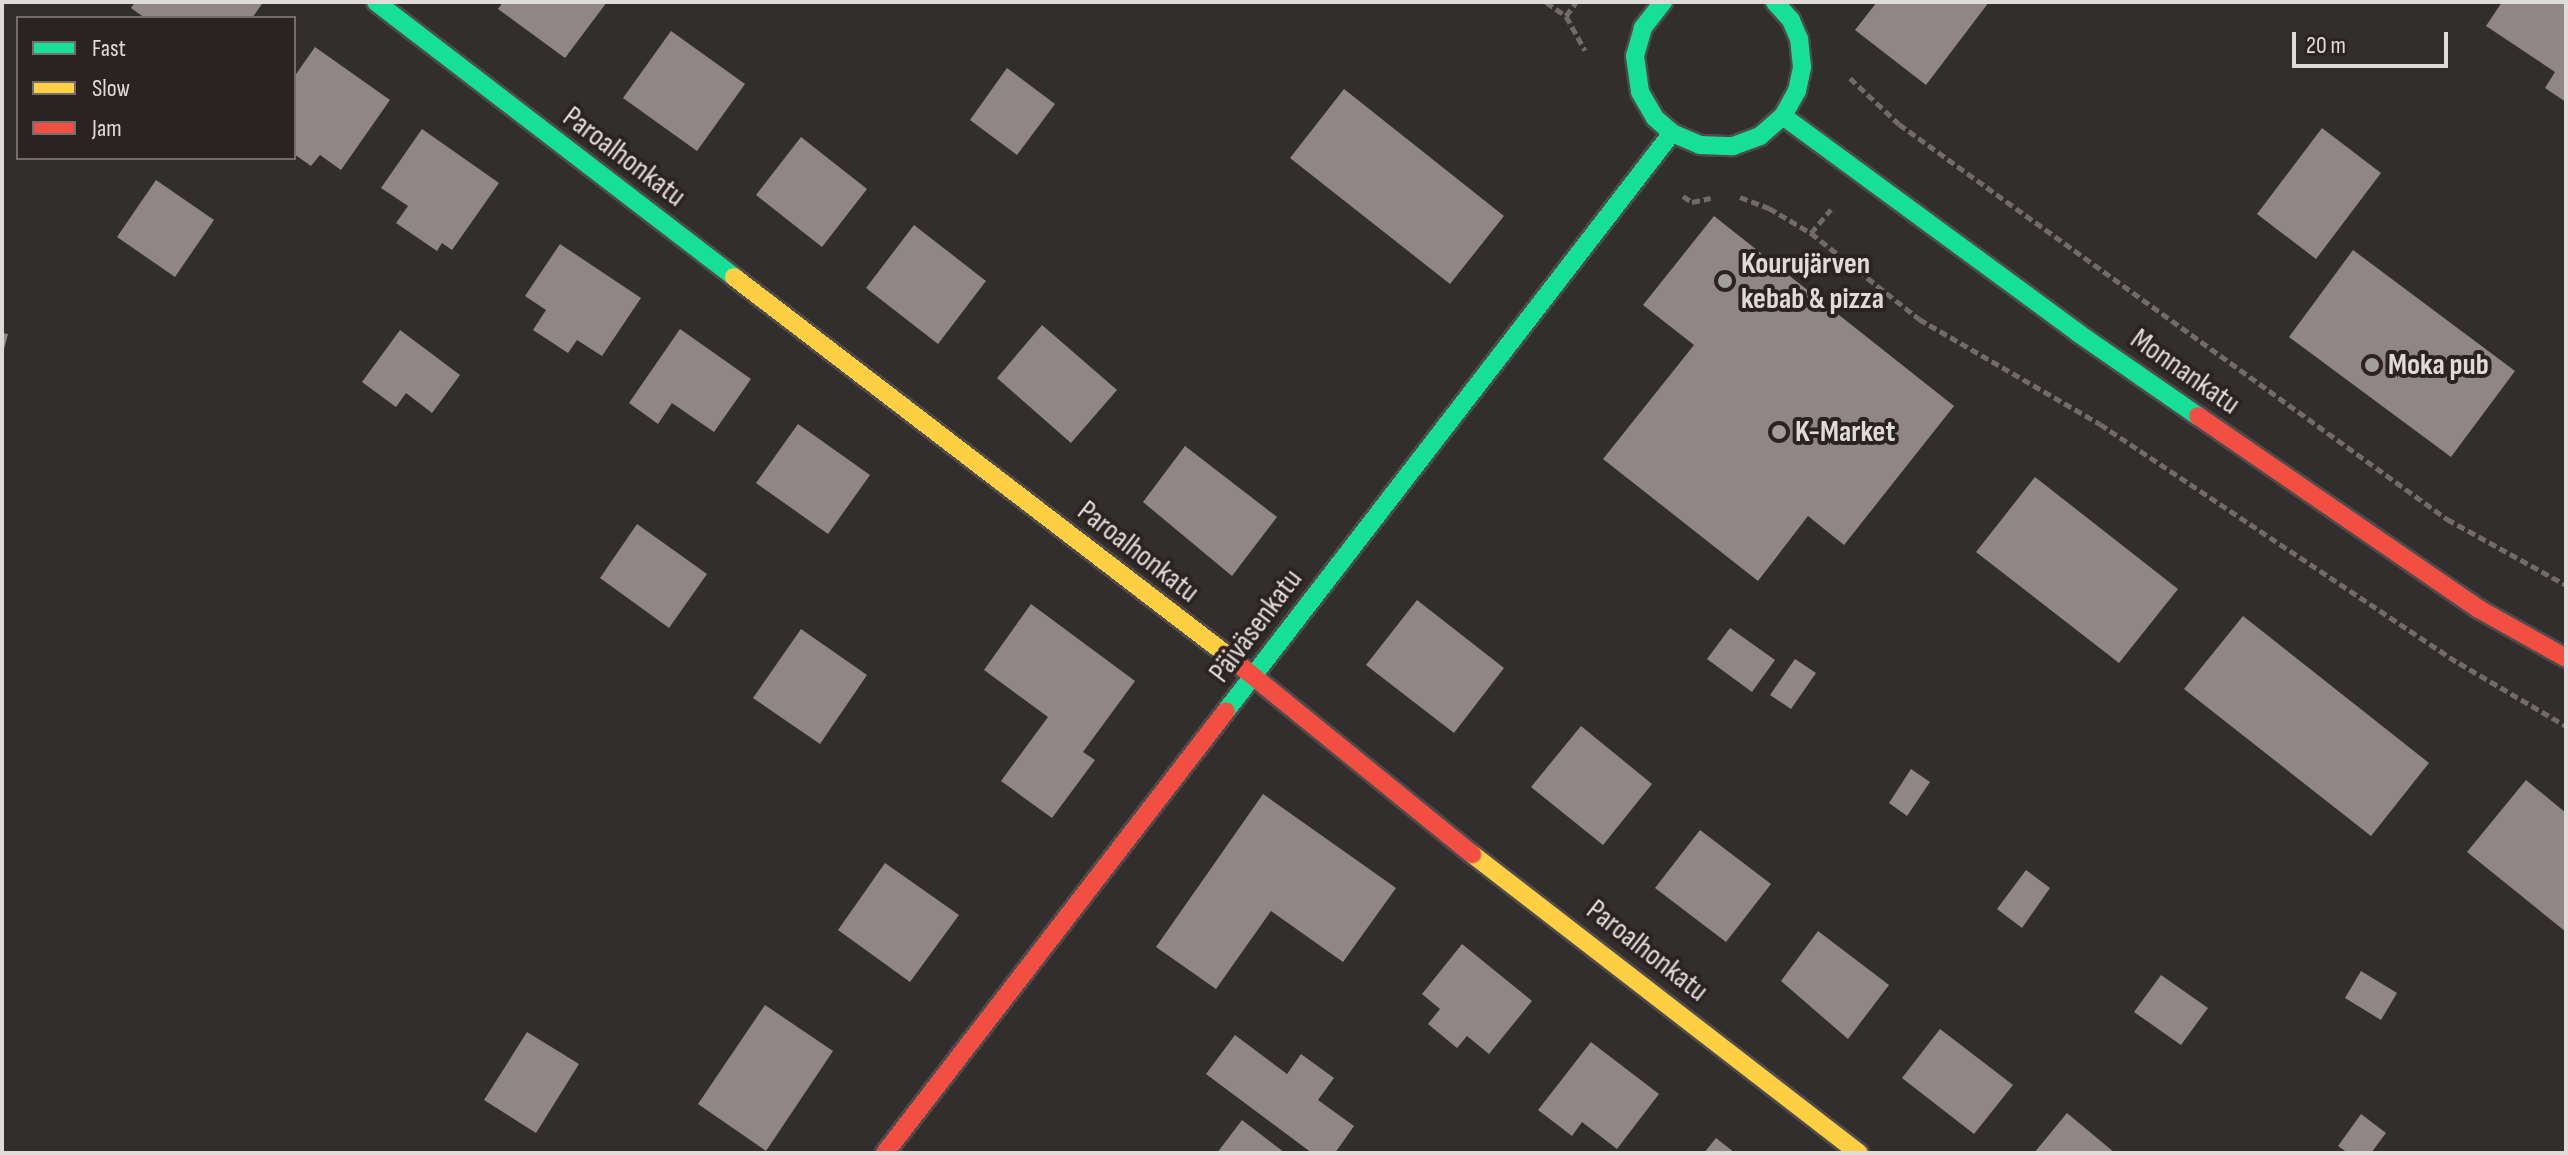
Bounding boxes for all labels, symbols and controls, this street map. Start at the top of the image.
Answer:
legend [16,16,296,160]
scale bar [2296,16,2452,66]
text: 20 m [2306,31,2346,60]
text: Fast [92,34,126,63]
text: Slow [92,74,130,103]
street label: Paroalhonkatu [556,99,692,215]
text: Jam [92,114,122,143]
place label: Kourujärven kebab & pizza [1741,246,1884,316]
marker: Kourujärven kebab & pizza [1716,272,1734,290]
street label: Monnankatu [2123,321,2247,423]
place label: Moka pub [2388,347,2489,383]
marker: Moka pub [2363,356,2381,374]
place label: K-Market [1795,414,1895,450]
marker: K-Market [1770,423,1788,441]
street label: Paroalhonkatu [1070,493,1206,611]
street label: Päiväsenkatu [1202,562,1310,690]
street label: Paroalhonkatu [1579,892,1715,1010]

